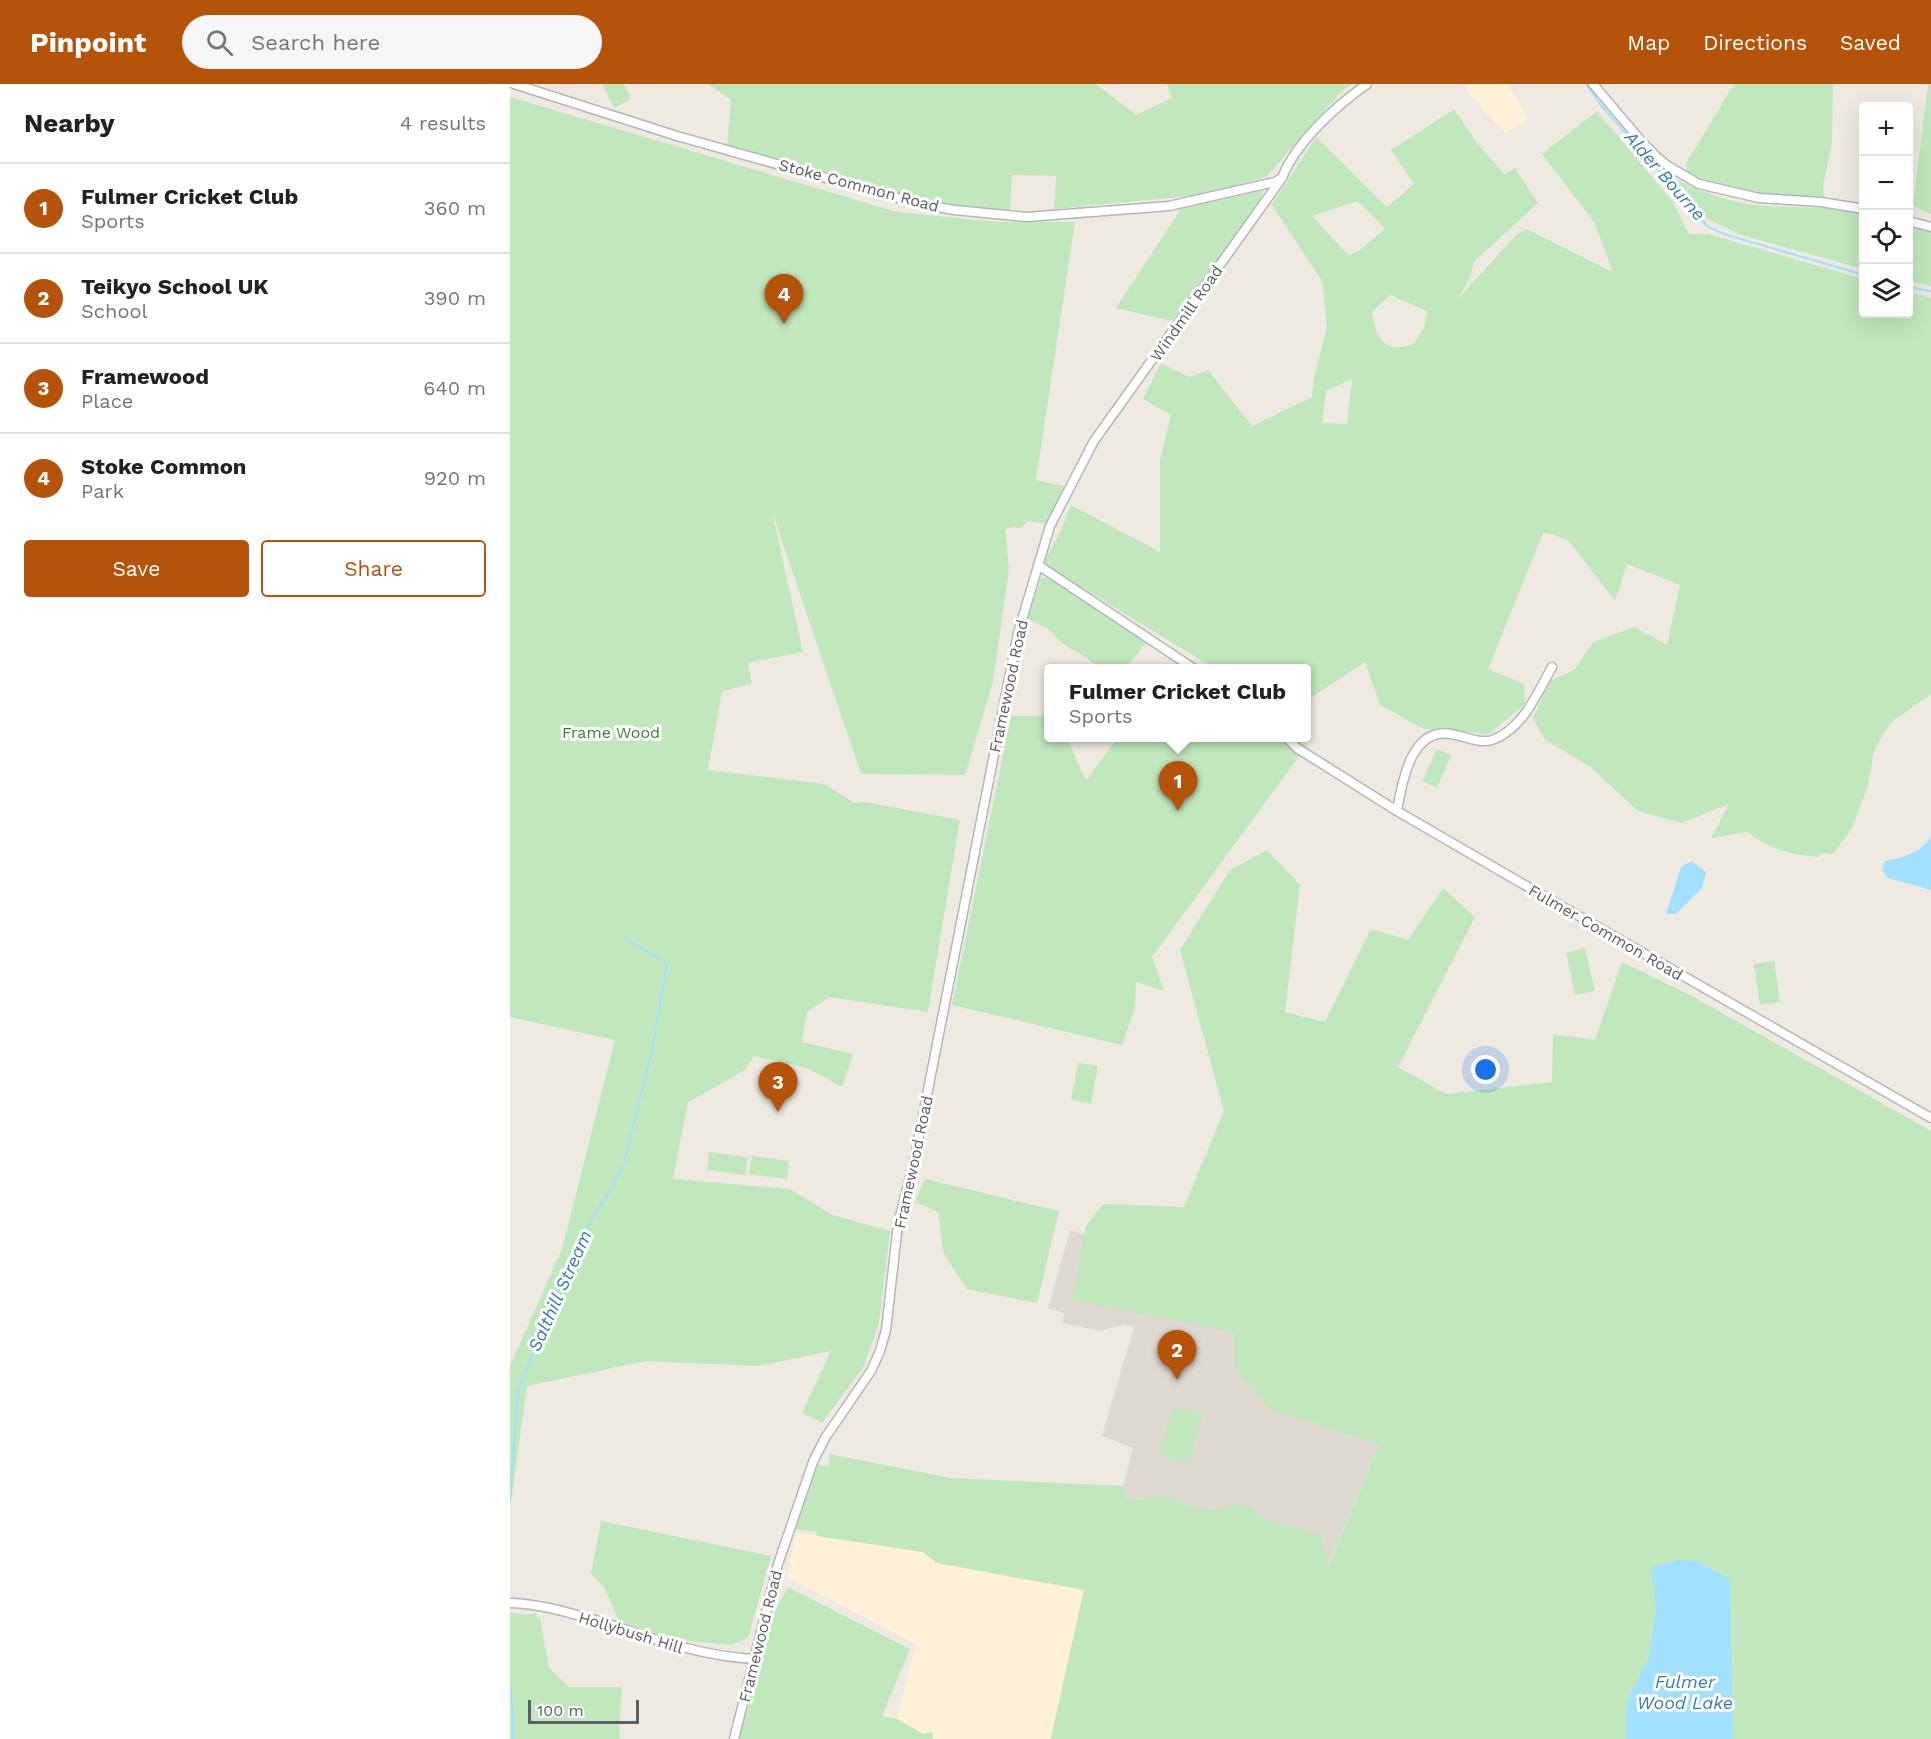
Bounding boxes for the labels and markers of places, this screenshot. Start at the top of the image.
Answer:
pin: 4 [764,274,804,324]
pin: 1 [1158,762,1198,811]
pin: 3 [758,1062,798,1112]
pin: 2 [1158,1330,1196,1380]

